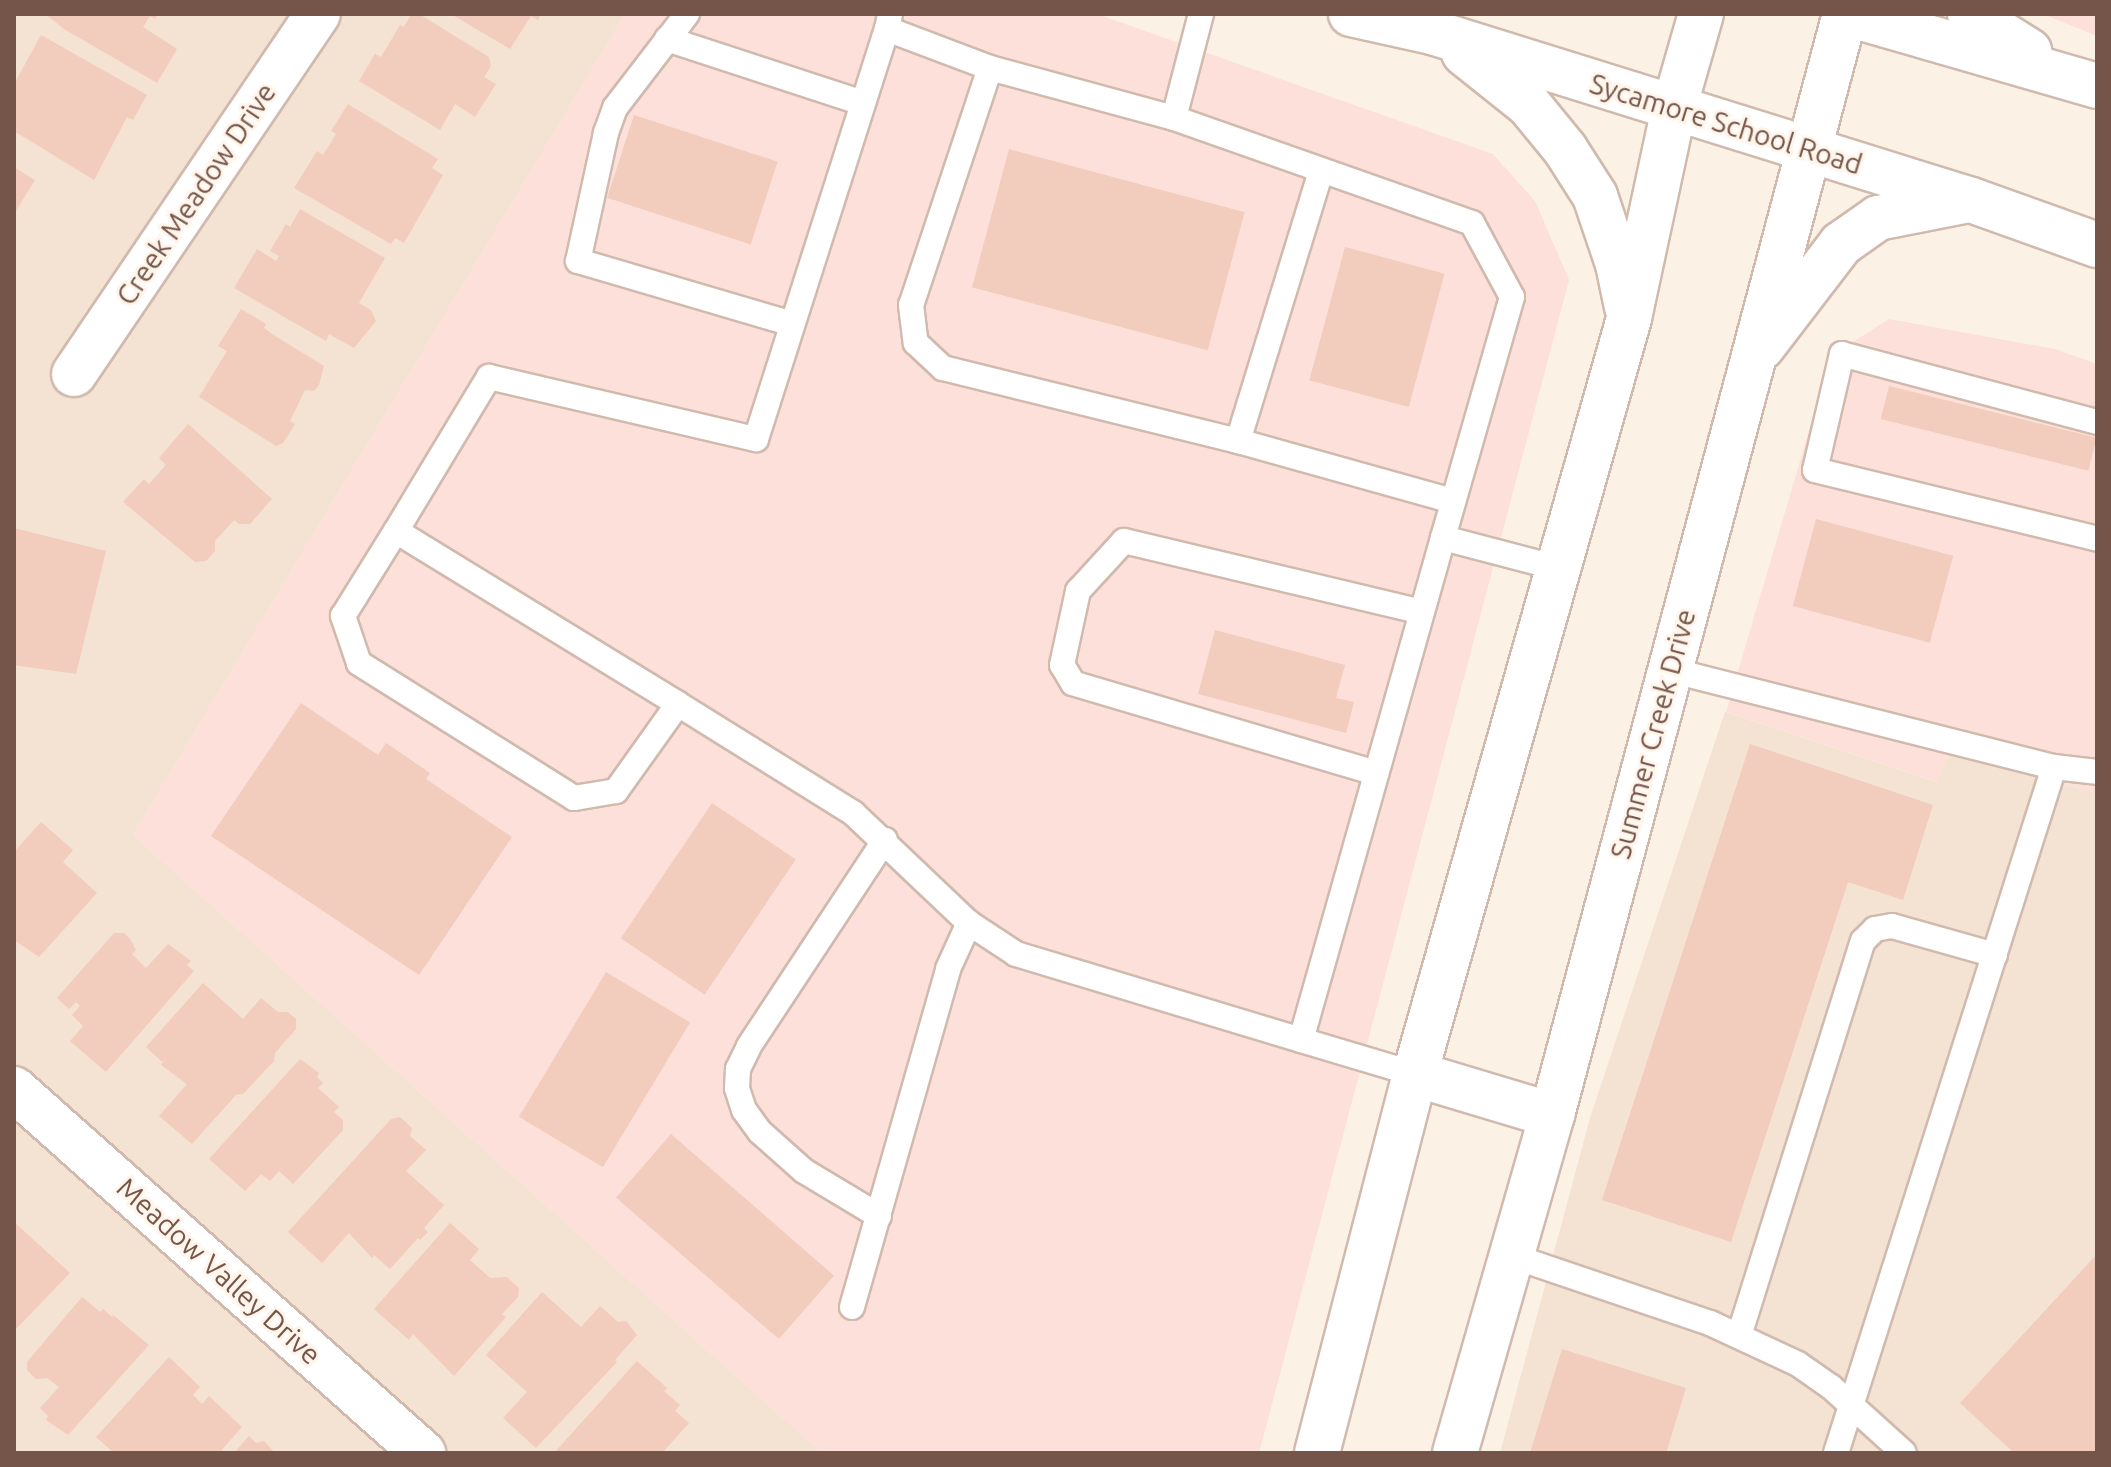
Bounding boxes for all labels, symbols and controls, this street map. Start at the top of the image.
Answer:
street label: Sycamore School Road [1586,67,1866,181]
street label: Creek Meadow Drive [109,77,283,311]
street label: Summer Creek Drive [1604,606,1702,862]
street label: Meadow Valley Drive [110,1171,328,1371]

